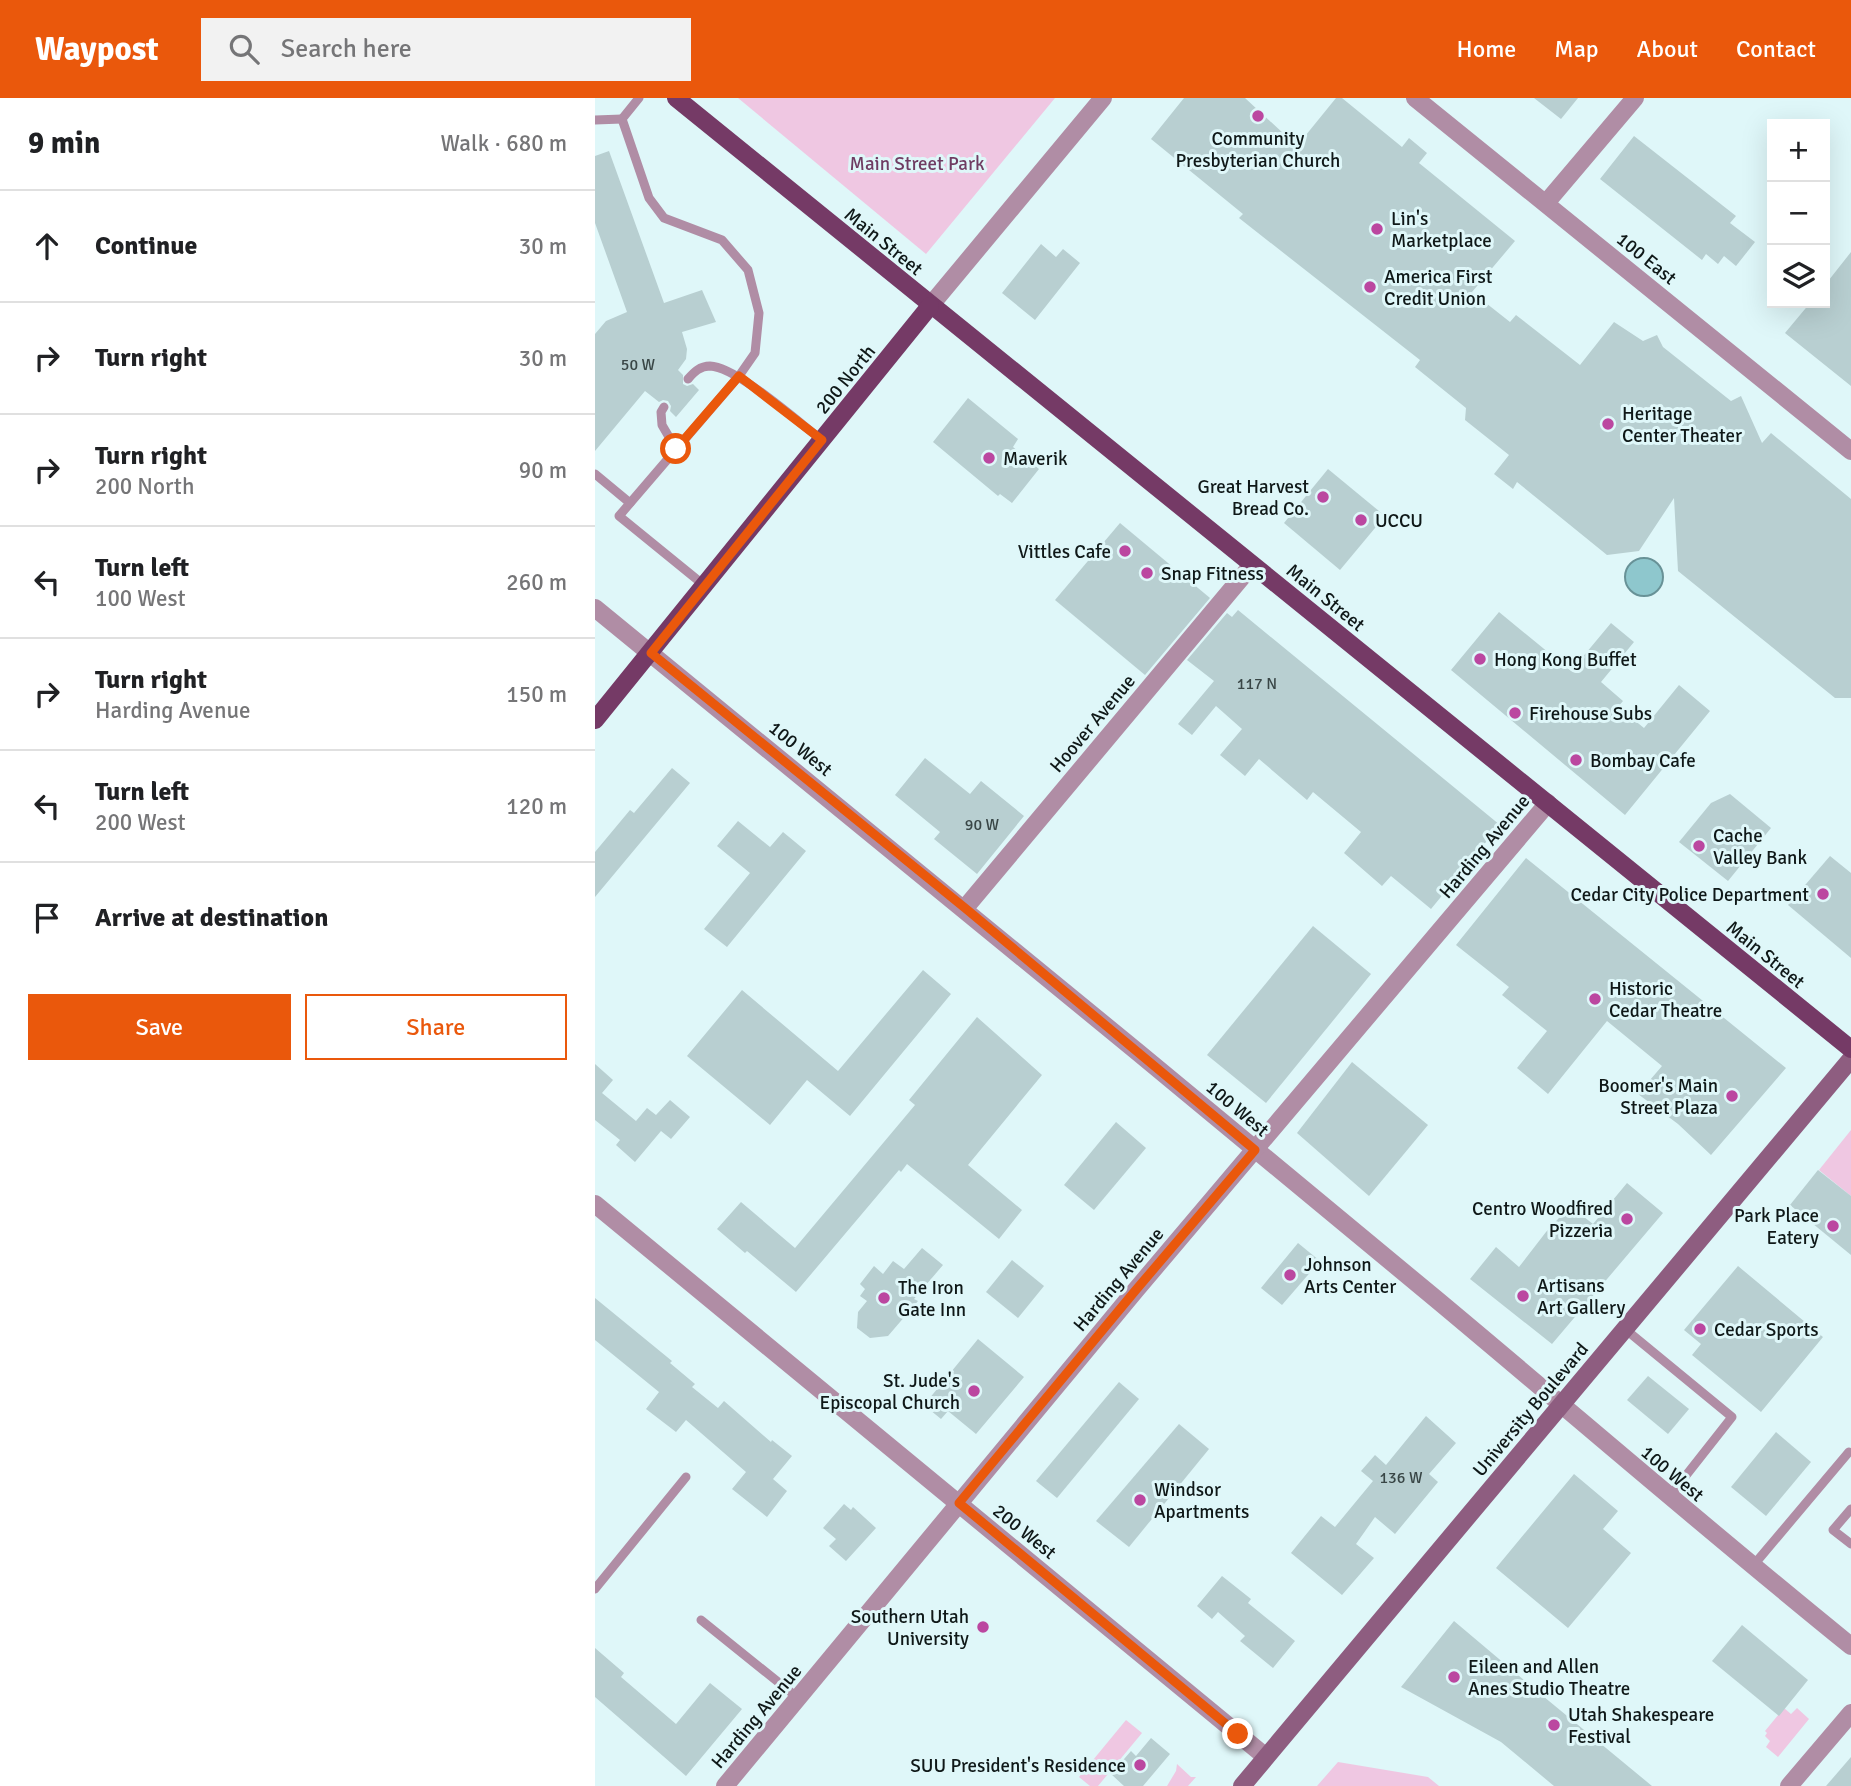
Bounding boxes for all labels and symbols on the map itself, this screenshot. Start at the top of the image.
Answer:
marker: Community Presbyterian Church [1250,108,1266,124]
place label: Community Presbyterian Church [1176,127,1340,173]
park label: Main Street Park [850,152,985,176]
street label: Main Street [839,203,928,281]
place label: Lin's Marketplace [1391,207,1492,253]
marker: Lin's Marketplace [1369,221,1385,237]
street label: 100 East [1612,227,1681,290]
place label: America First Credit Union [1384,265,1493,311]
marker: America First Credit Union [1362,279,1378,295]
street label: 200 North [811,340,881,419]
house number: 50 W [621,355,656,375]
place label: Heritage Center Theater [1622,402,1742,448]
marker: Heritage Center Theater [1600,416,1616,432]
route start [660,433,691,464]
place label: Maverik [1003,447,1068,471]
marker: Maverik [981,450,997,466]
place label: Great Harvest Bread Co. [1198,475,1309,521]
marker: Great Harvest Bread Co. [1315,489,1331,505]
place label: UCCU [1375,509,1423,533]
marker: UCCU [1353,512,1369,528]
place label: Vittles Cafe [1018,540,1111,564]
marker: Vittles Cafe [1117,543,1133,559]
street label: Main Street [1281,559,1370,637]
place label: Snap Fitness [1161,562,1264,586]
marker: Snap Fitness [1139,565,1155,581]
place label: Hong Kong Buffet [1494,648,1637,672]
marker: Hong Kong Buffet [1472,651,1488,667]
street label: Hoover Avenue [1045,670,1141,778]
house number: 117 N [1237,674,1277,694]
place label: Firehouse Subs [1529,702,1652,726]
marker: Firehouse Subs [1507,705,1523,721]
street label: 100 West [764,716,837,782]
place label: Bombay Cafe [1590,749,1696,773]
marker: Bombay Cafe [1568,752,1584,768]
street label: Harding Avenue [1434,790,1535,904]
house number: 90 W [965,815,1000,835]
place label: Cache Valley Bank [1713,824,1807,870]
marker: Cache Valley Bank [1691,838,1707,854]
place label: Cedar City Police Department [1570,883,1809,907]
marker: Cedar City Police Department [1815,886,1831,902]
street label: Main Street [1721,916,1810,994]
place label: Historic Cedar Theatre [1609,977,1722,1023]
marker: Historic Cedar Theatre [1587,991,1603,1007]
place label: Boomer's Main Street Plaza [1598,1074,1718,1120]
street label: 100 West [1201,1076,1274,1142]
marker: Boomer's Main Street Plaza [1724,1088,1740,1104]
place label: Centro Woodfired Pizzeria [1472,1197,1613,1243]
place label: Park Place Eatery [1734,1204,1819,1250]
marker: Centro Woodfired Pizzeria [1619,1211,1635,1227]
marker: Park Place Eatery [1825,1218,1841,1234]
street label: Harding Avenue [1068,1223,1169,1337]
place label: Johnson Arts Center [1304,1253,1396,1299]
marker: Johnson Arts Center [1282,1267,1298,1283]
place label: Artisans Art Gallery [1537,1274,1625,1320]
place label: The Iron Gate Inn [898,1276,966,1322]
marker: Artisans Art Gallery [1515,1288,1531,1304]
marker: The Iron Gate Inn [876,1290,892,1306]
place label: Cedar Sports [1714,1318,1819,1342]
marker: Cedar Sports [1692,1321,1708,1337]
street label: University Boulevard [1468,1338,1594,1482]
place label: St. Jude's Episcopal Church [819,1369,960,1415]
marker: St. Jude's Episcopal Church [966,1383,982,1399]
street label: 100 West [1636,1441,1709,1507]
house number: 136 W [1379,1468,1423,1488]
place label: Windsor Apartments [1154,1478,1249,1524]
marker: Windsor Apartments [1132,1492,1148,1508]
street label: 200 West [988,1499,1061,1565]
place label: Southern Utah University [851,1605,969,1651]
marker: Southern Utah University [975,1619,991,1635]
place label: Eileen and Allen Anes Studio Theatre [1468,1655,1630,1701]
street label: Harding Avenue [706,1660,807,1774]
marker: Eileen and Allen Anes Studio Theatre [1446,1669,1462,1685]
place label: Utah Shakespeare Festival [1568,1703,1714,1749]
marker: Utah Shakespeare Festival [1546,1717,1562,1733]
route end [1222,1718,1253,1749]
place label: SUU President's Residence [910,1754,1126,1778]
marker: SUU President's Residence [1132,1757,1148,1773]

